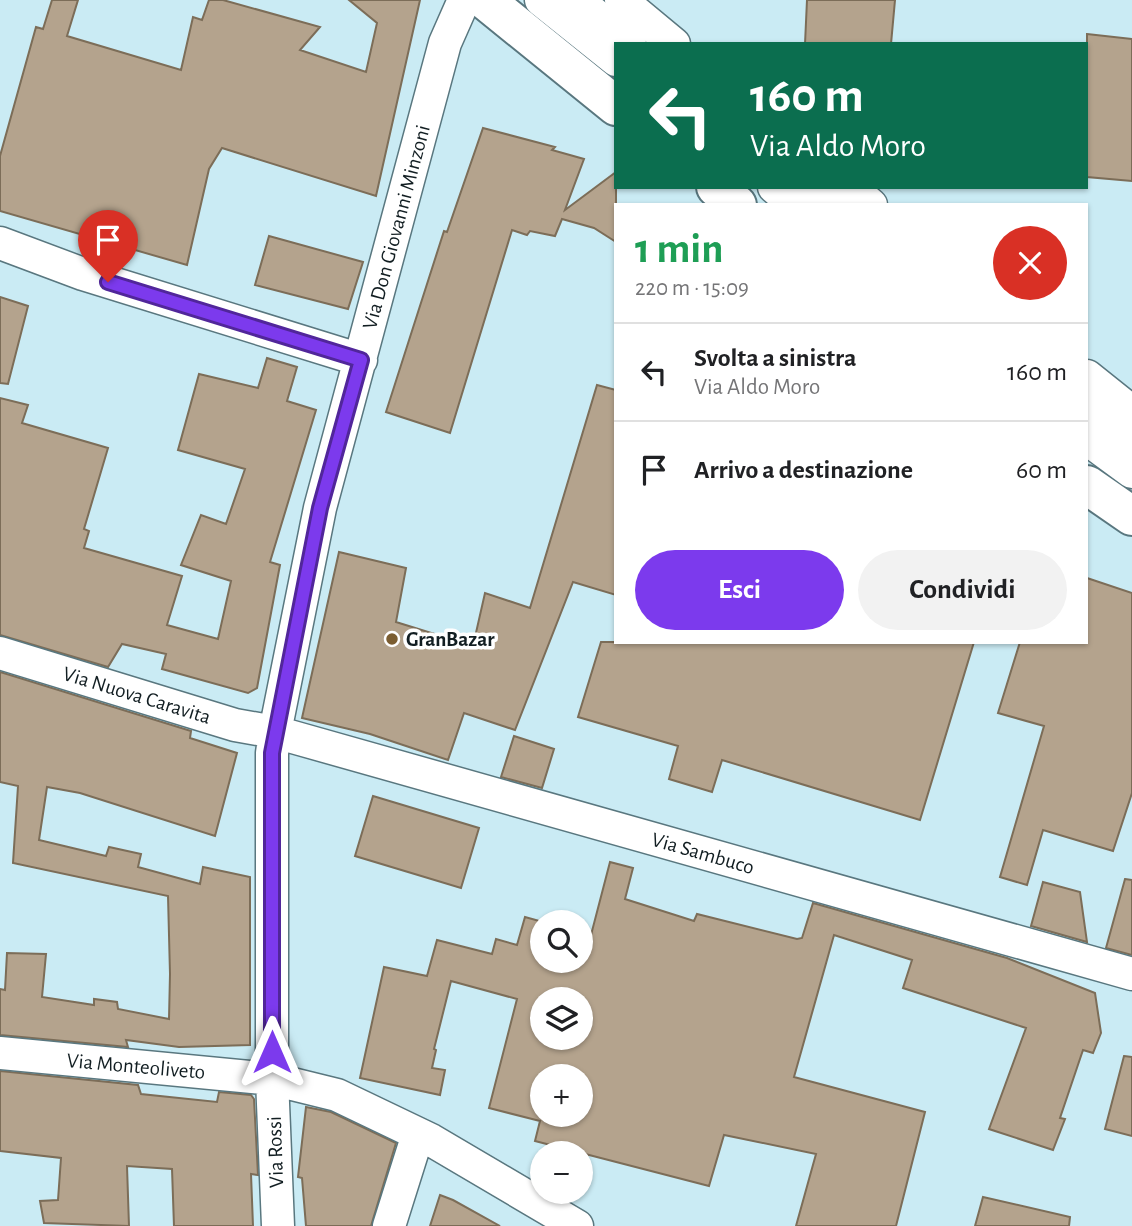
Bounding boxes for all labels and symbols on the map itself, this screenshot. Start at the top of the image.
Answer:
street label: Via Don Giovanni Minzoni [359,123,434,332]
pin [78,210,138,282]
place label: GranBazar [406,629,495,650]
marker: GranBazar [384,631,400,647]
street label: Via Nuova Caravita [60,663,214,728]
street label: Via Sambuco [649,829,757,878]
position arrow [235,1015,309,1089]
street label: Via Monteoliveto [66,1050,206,1083]
street label: Via Rossi [264,1116,287,1188]

